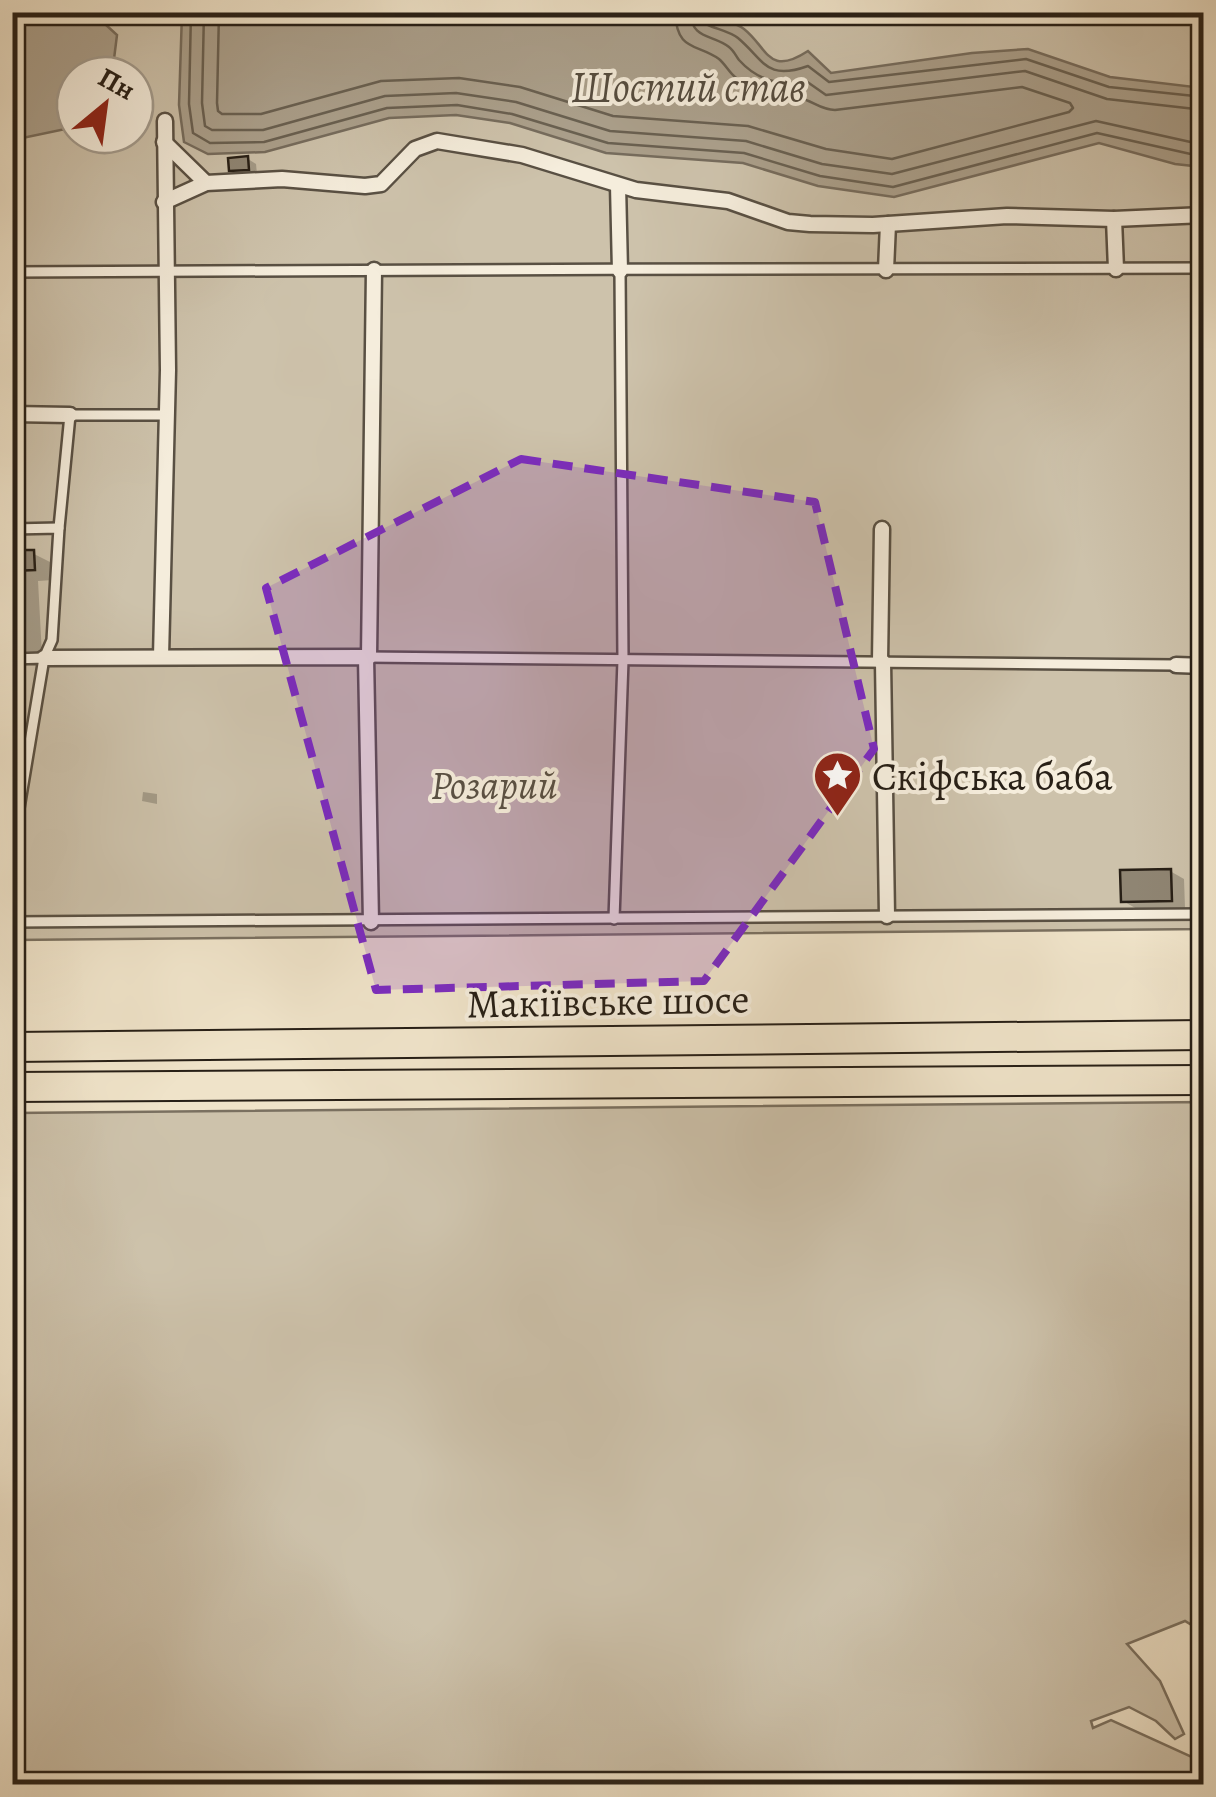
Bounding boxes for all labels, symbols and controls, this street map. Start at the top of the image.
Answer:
north arrow [55,55,155,155]
water label: Шостий став [570,58,806,115]
text: Пн [91,59,142,110]
place label: Скіфська баба [872,749,1113,804]
place icon: Скіфська баба [811,750,863,818]
park label: Розарий [430,758,558,813]
street label: Макіївське шосе [466,972,750,1031]

